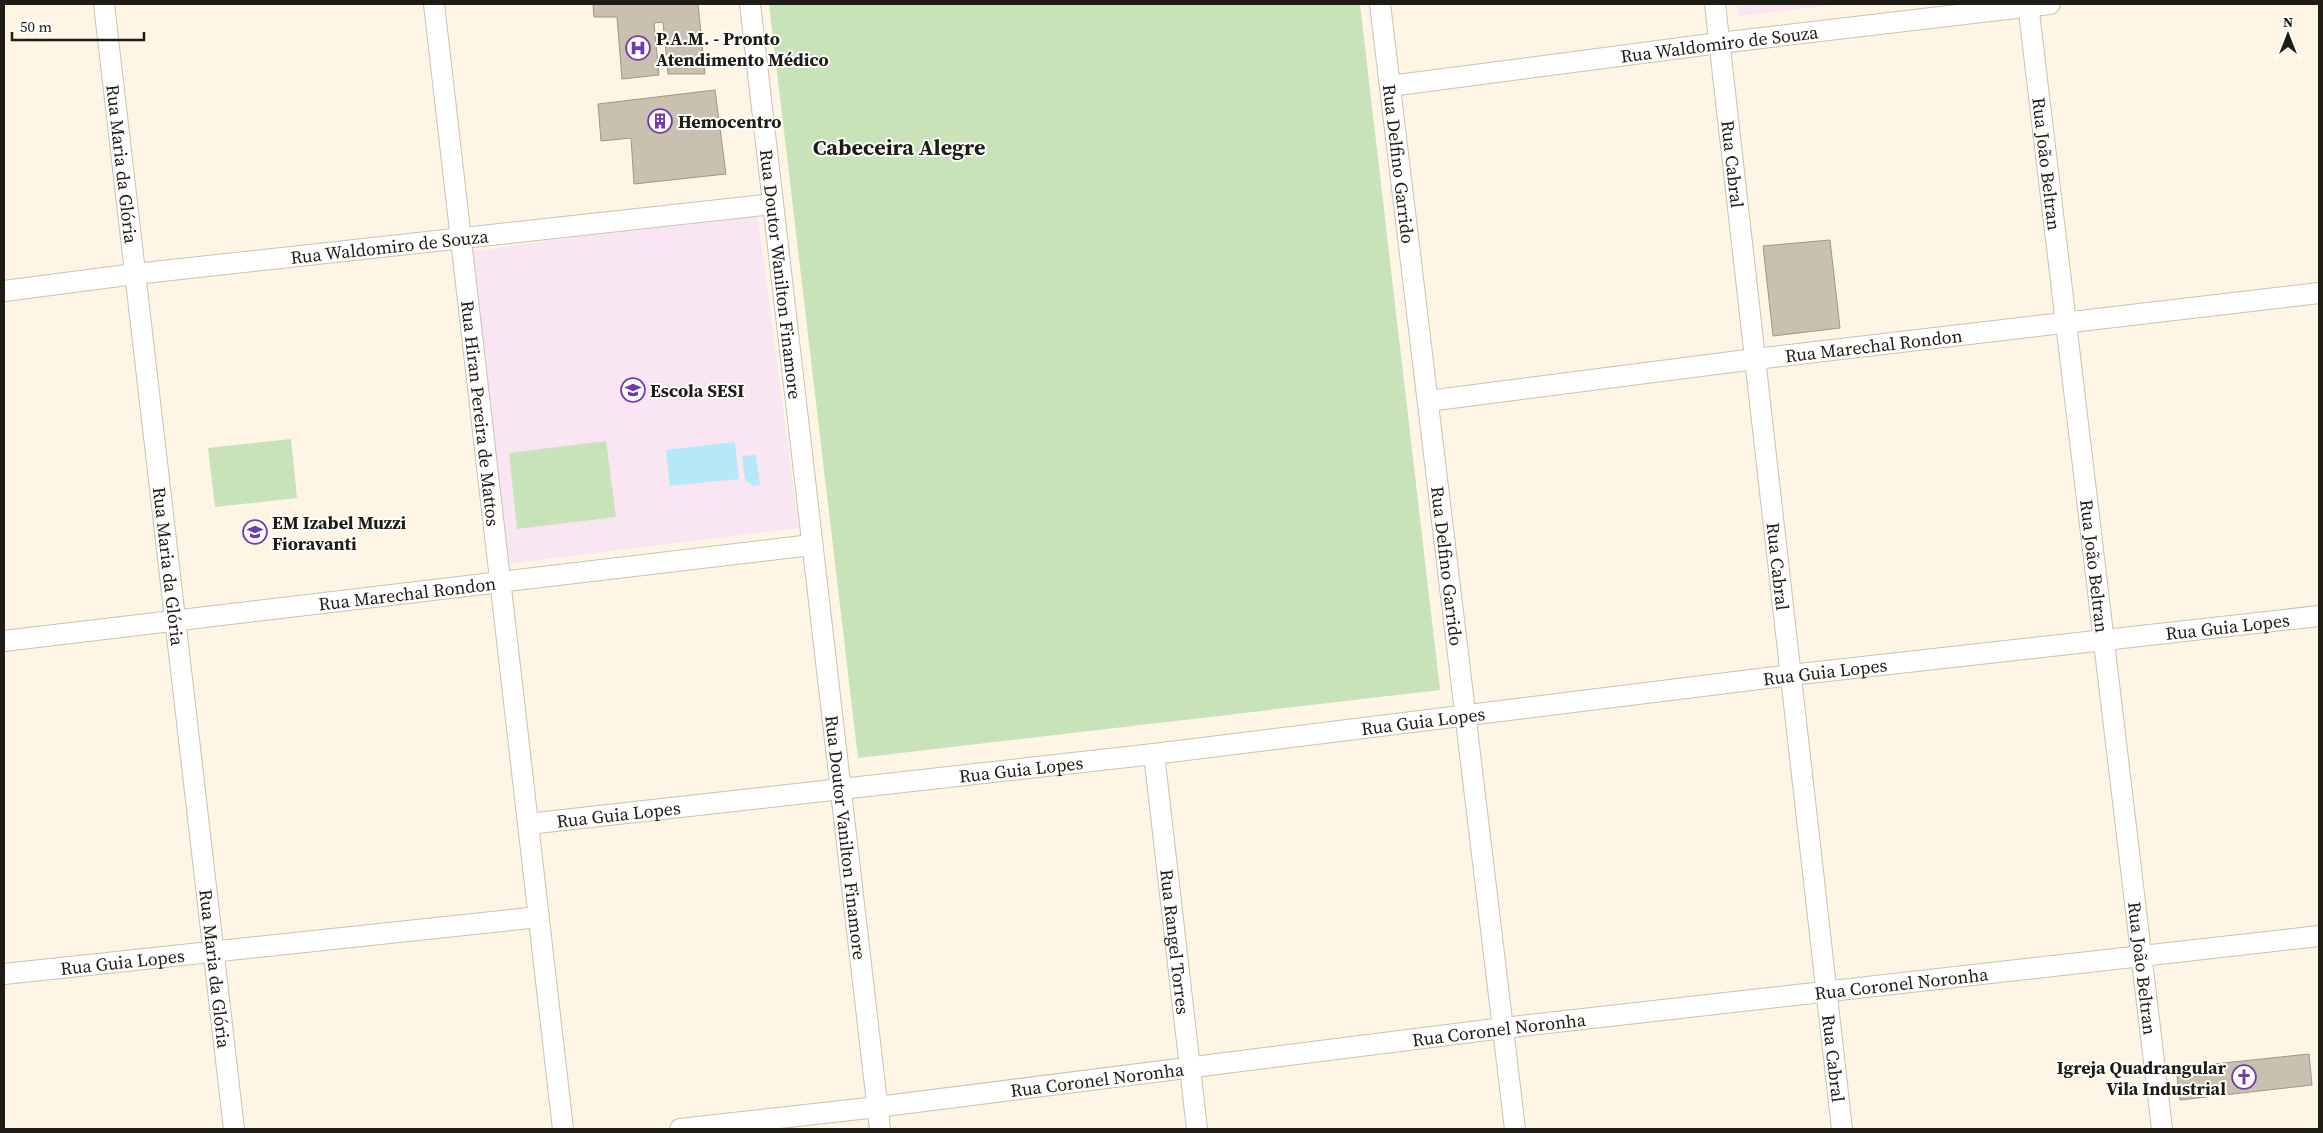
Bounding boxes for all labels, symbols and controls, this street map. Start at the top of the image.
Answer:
scale bar [12,10,145,42]
north arrow [2263,10,2313,60]
text: N [2283,12,2293,32]
text: 50 m [20,16,52,37]
street label: Rua Waldomiro de Souza [1619,19,1820,68]
place label: P.A.M. - Pronto Atendimento Médico [656,26,829,72]
hospital icon: P.A.M. - Pronto Atendimento Médico [625,35,651,61]
street label: Rua Maria da Glória [101,83,144,246]
street label: Rua Delfino Garrido [1377,83,1421,245]
street label: Rua João Beltran [2027,96,2067,232]
building icon: Hemocentro [647,108,673,134]
place label: Hemocentro [678,109,781,134]
street label: Rua Cabral [1716,119,1750,209]
district label: Cabeceira Alegre [813,132,985,162]
street label: Rua Doutor Wanilton Finamore [754,148,808,401]
street label: Rua Waldomiro de Souza [289,223,491,269]
street label: Rua Hiran Pereira de Mattos [456,299,506,528]
street label: Rua Marechal Rondon [1783,322,1964,368]
school or university icon: Escola SESI [620,377,646,403]
place label: Escola SESI [650,378,744,403]
street label: Rua Maria da Glória [147,485,191,648]
street label: Rua Delfino Garrido [1425,485,1469,647]
street label: Rua João Beltran [2075,498,2115,634]
place label: EM Izabel Muzzi Fioravanti [272,510,407,556]
school or university icon: EM Izabel Muzzi Fioravanti [242,519,268,545]
street label: Rua Cabral [1761,521,1796,612]
street label: Rua Marechal Rondon [317,570,497,616]
street label: Rua Guia Lopes [2164,607,2291,646]
street label: Rua Guia Lopes [1761,652,1889,691]
street label: Rua Guia Lopes [1360,701,1487,741]
street label: Rua Doutor Vanilton Finamore [820,714,873,961]
street label: Rua Guia Lopes [957,749,1085,788]
street label: Rua Guia Lopes [555,795,682,833]
street label: Rua Rangel Torres [1155,868,1196,1016]
street label: Rua Maria da Glória [194,888,237,1050]
street label: Rua João Beltran [2123,900,2163,1036]
street label: Rua Guia Lopes [59,942,186,980]
street label: Rua Coronel Noronha [1813,961,1990,1005]
street label: Rua Coronel Noronha [1411,1006,1588,1052]
street label: Rua Cabral [1817,1013,1851,1104]
place label: Igreja Quadrangular Vila Industrial [2057,1055,2227,1101]
street label: Rua Coronel Noronha [1009,1056,1186,1103]
church icon: Igreja Quadrangular Vila Industrial [2231,1064,2257,1090]

